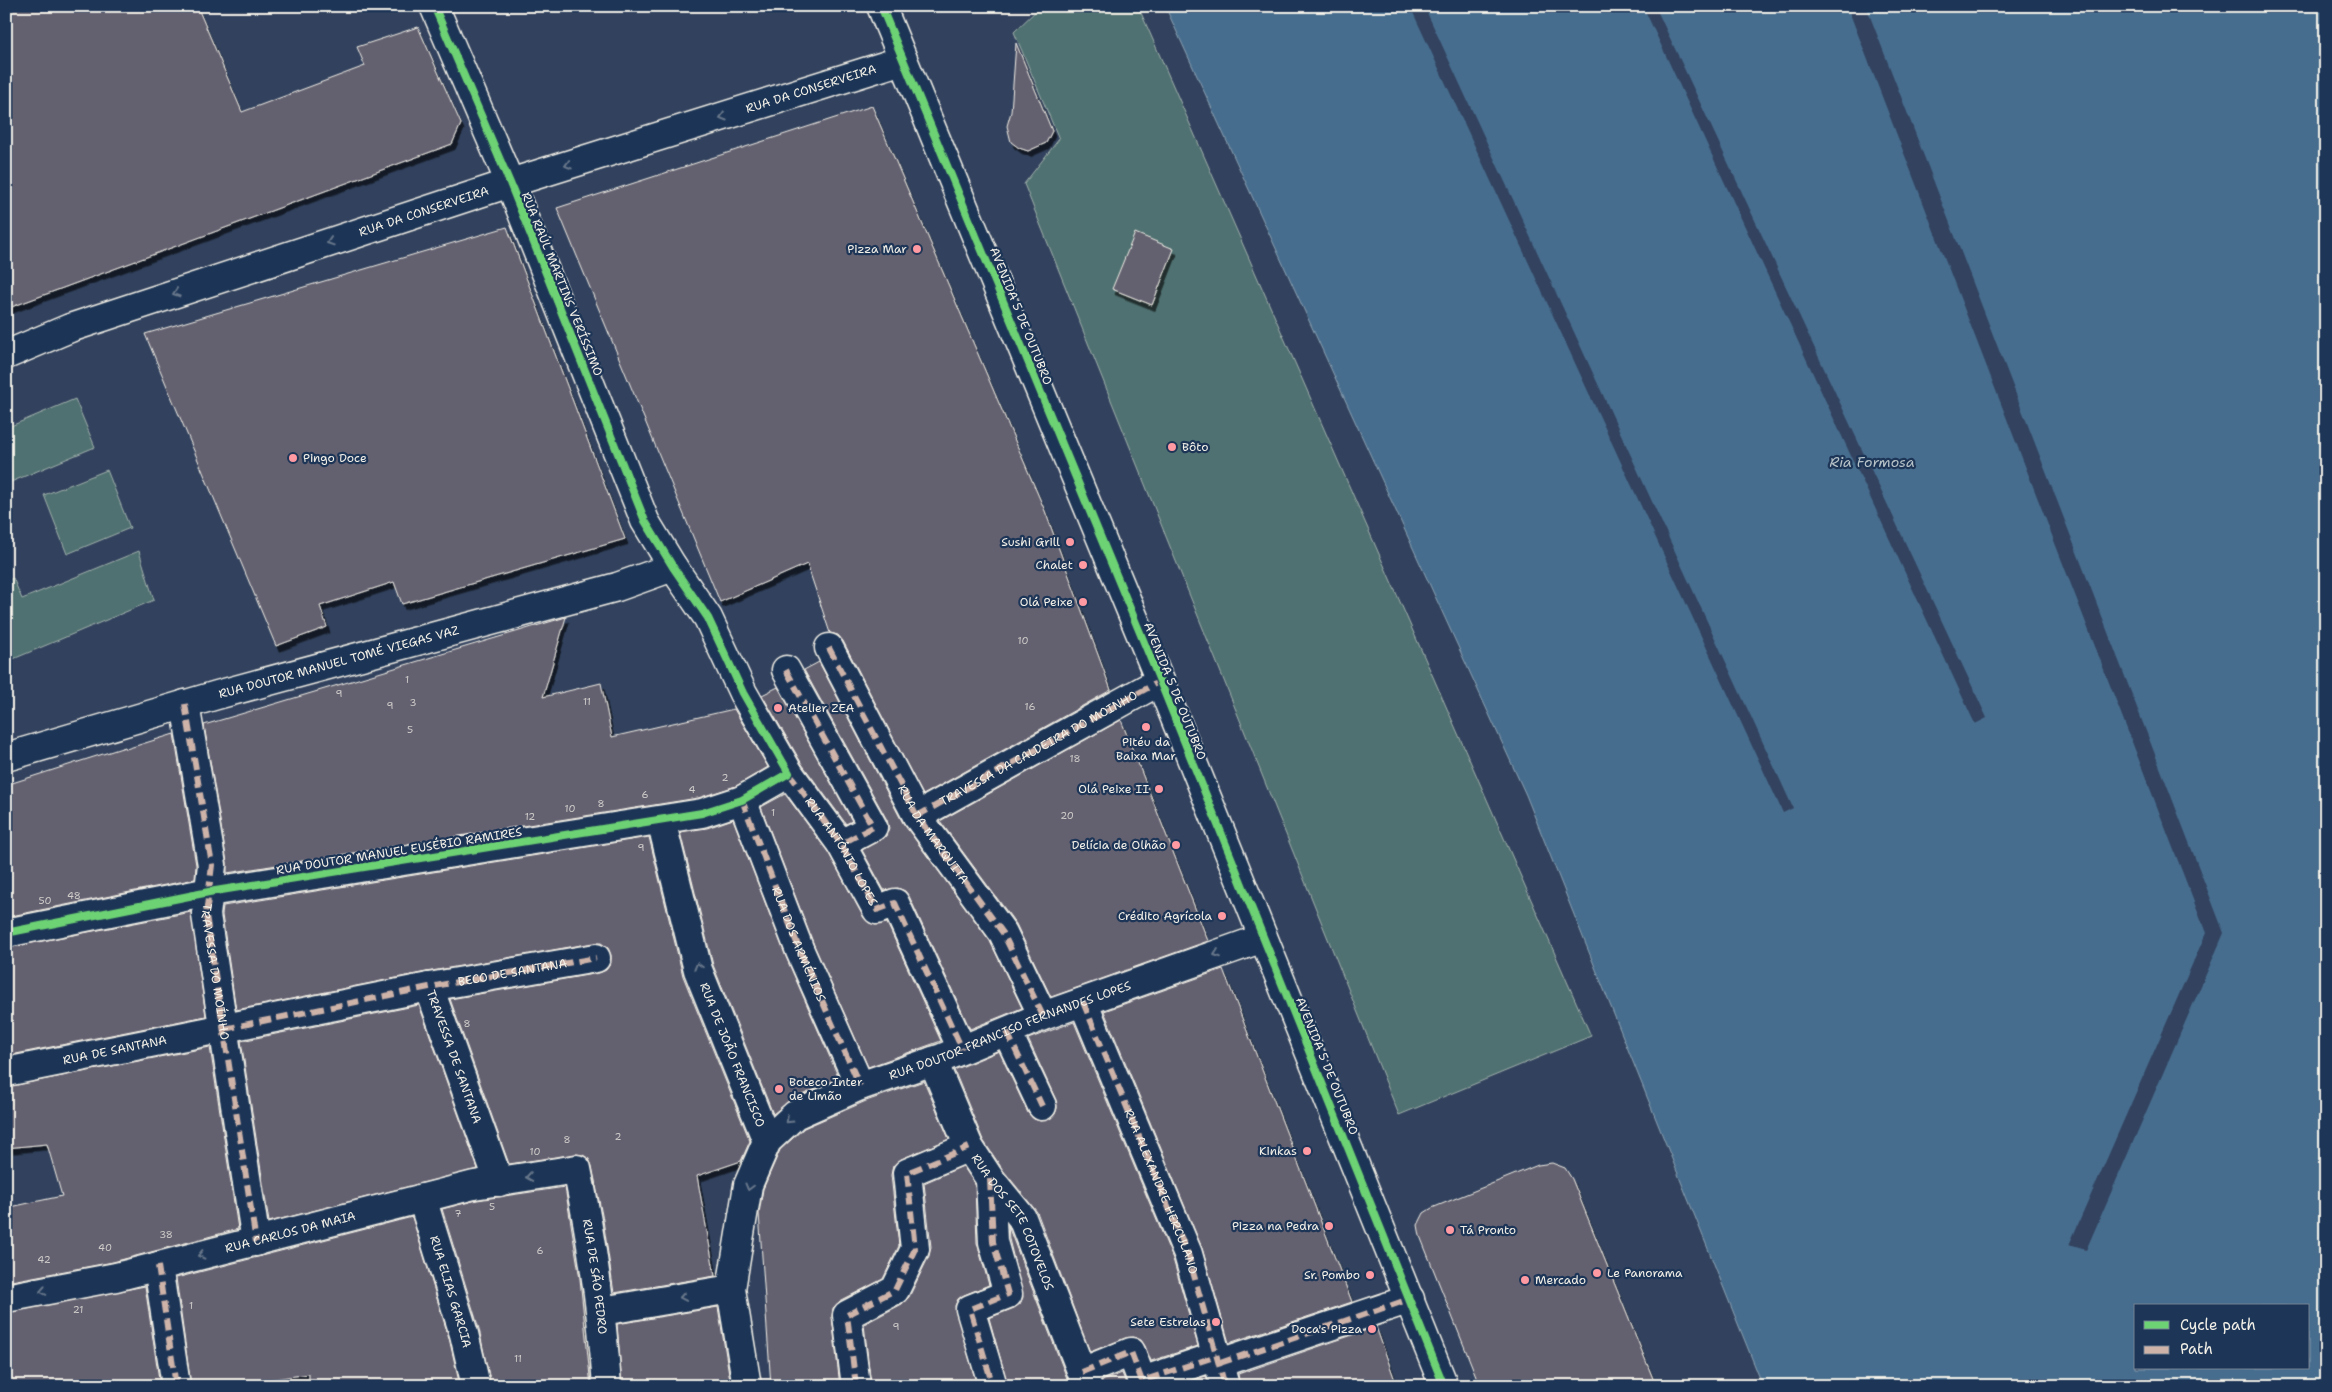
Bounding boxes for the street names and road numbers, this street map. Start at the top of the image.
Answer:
street label: RUA DA CONSERVEIRA [744,61,878,117]
street label: RUA DA CONSERVEIRA [357,182,491,240]
street label: RUA RAÚL MARTINS VERÍSSIMO [518,190,606,378]
street label: AVENIDA 5 DE OUTUBRO [986,245,1056,387]
street label: AVENIDA 5 DE OUTUBRO [1140,620,1210,762]
street label: RUA DOUTOR MANUEL TOMÉ VIEGAS VAZ [217,622,461,702]
street label: TRAVESSA DA CALDEIRA DO MOINHO [937,687,1140,810]
street label: RUA DA MARQUITA [894,782,973,888]
street label: RUA ANTÓNIO LOPES [801,794,881,909]
street label: RUA DOUTOR MANUEL EUSÉBIO RAMIRES [275,824,524,878]
street label: RUA DOS ARMÉNIOS [768,884,830,1005]
street label: TRAVESSA DO MOÍNHO [198,903,233,1041]
street label: BECO DE SANTANA [457,955,569,990]
street label: RUA DOUTOR FRANCISO FERNANDES LOPES [887,977,1133,1084]
street label: RUA DE JOÃO FRANCISCO [696,980,769,1129]
street label: TRAVESSA DE SANTANA [423,988,485,1126]
street label: AVENIDA 5 DE OUTUBRO [1292,995,1362,1137]
street label: RUA DE SANTANA [61,1032,168,1068]
street label: RUA ALEXANDRE HERCULANO [1120,1106,1201,1276]
street label: RUA DOS SETE COTOVELOS [968,1151,1057,1293]
street label: RUA CARLOS DA MAIA [223,1208,358,1257]
street label: RUA DE SÃO PEDRO [579,1218,611,1335]
street label: RUA ELIAS GARCIA [426,1234,475,1350]

